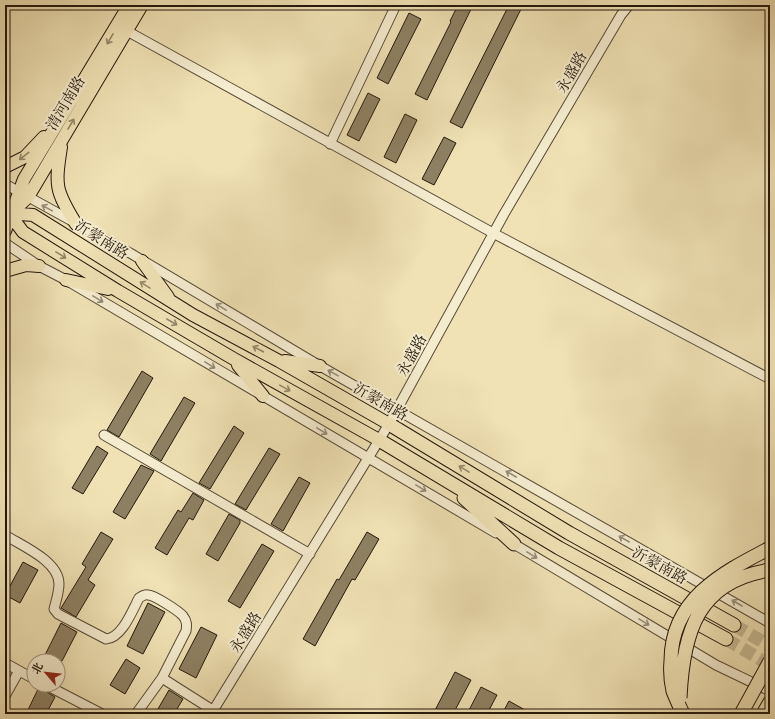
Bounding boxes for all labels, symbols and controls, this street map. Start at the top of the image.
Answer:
one-way arrow [105,33,113,45]
street label: 永盛路 [552,48,590,96]
street label: 清河南路 [41,72,89,134]
one-way arrow [68,118,76,130]
one-way arrow [19,152,30,160]
one-way arrow [41,204,53,212]
street label: 沂蒙南路 [72,215,132,263]
one-way arrow [55,252,67,260]
one-way arrow [140,281,151,289]
one-way arrow [92,295,104,303]
one-way arrow [216,303,227,311]
one-way arrow [166,319,178,327]
street label: 永盛路 [392,331,430,379]
one-way arrow [252,345,264,353]
one-way arrow [204,361,216,369]
one-way arrow [327,369,339,377]
street label: 沂蒙南路 [350,378,412,424]
one-way arrow [278,384,290,392]
one-way arrow [316,428,328,436]
one-way arrow [458,464,470,472]
one-way arrow [505,470,517,478]
one-way arrow [415,484,426,492]
one-way arrow [618,534,630,542]
street label: 沂蒙南路 [629,542,691,588]
one-way arrow [526,551,538,559]
one-way arrow [731,598,743,606]
street label: 永盛路 [225,608,265,656]
one-way arrow [638,618,650,626]
north arrow [26,653,66,693]
text: 北 [28,660,46,676]

